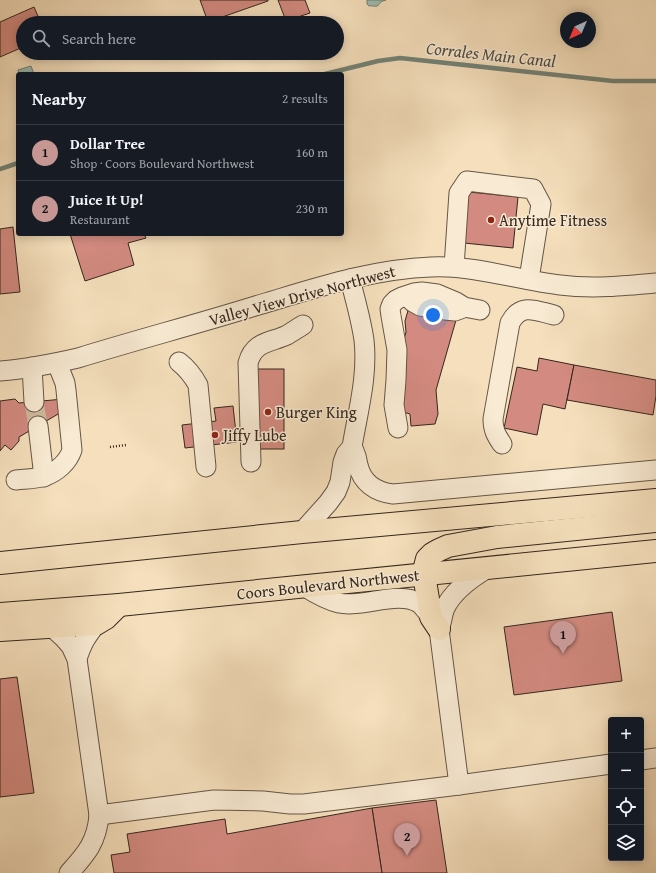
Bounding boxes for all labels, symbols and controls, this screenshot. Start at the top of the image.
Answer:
north arrow [560,12,596,48]
search box [16,16,344,60]
icon: search [30,27,52,49]
text: Search here [62,28,136,49]
water label: Corrales Main Canal [425,35,557,73]
text: Nearby [32,86,86,111]
text: 2 results [282,89,328,108]
text: Dollar Tree [70,133,145,154]
text: 1 [42,143,48,162]
text: 160 m [296,143,328,162]
text: Shop · Coors Boulevard Northwest [70,154,254,173]
text: Juice It Up! [70,189,144,210]
text: 2 [42,199,48,218]
text: 230 m [296,199,328,218]
place label: Anytime Fitness [499,208,607,232]
text: Restaurant [70,210,130,229]
marker: Anytime Fitness [486,215,496,225]
street label: Valley View Drive Northwest [206,258,398,331]
your location [423,305,443,325]
place label: Burger King [276,400,357,424]
marker: Burger King [263,407,273,417]
place label: Jiffy Lube [221,423,287,447]
marker: Jiffy Lube [210,430,220,440]
street label: Coors Boulevard Northwest [235,562,421,606]
pin: 1 [550,621,576,654]
map controls [608,717,644,861]
button: + [608,717,644,753]
button: − [608,753,644,789]
button: locate [608,789,644,825]
pin: 2 [394,823,420,856]
button: layers [608,825,644,861]

